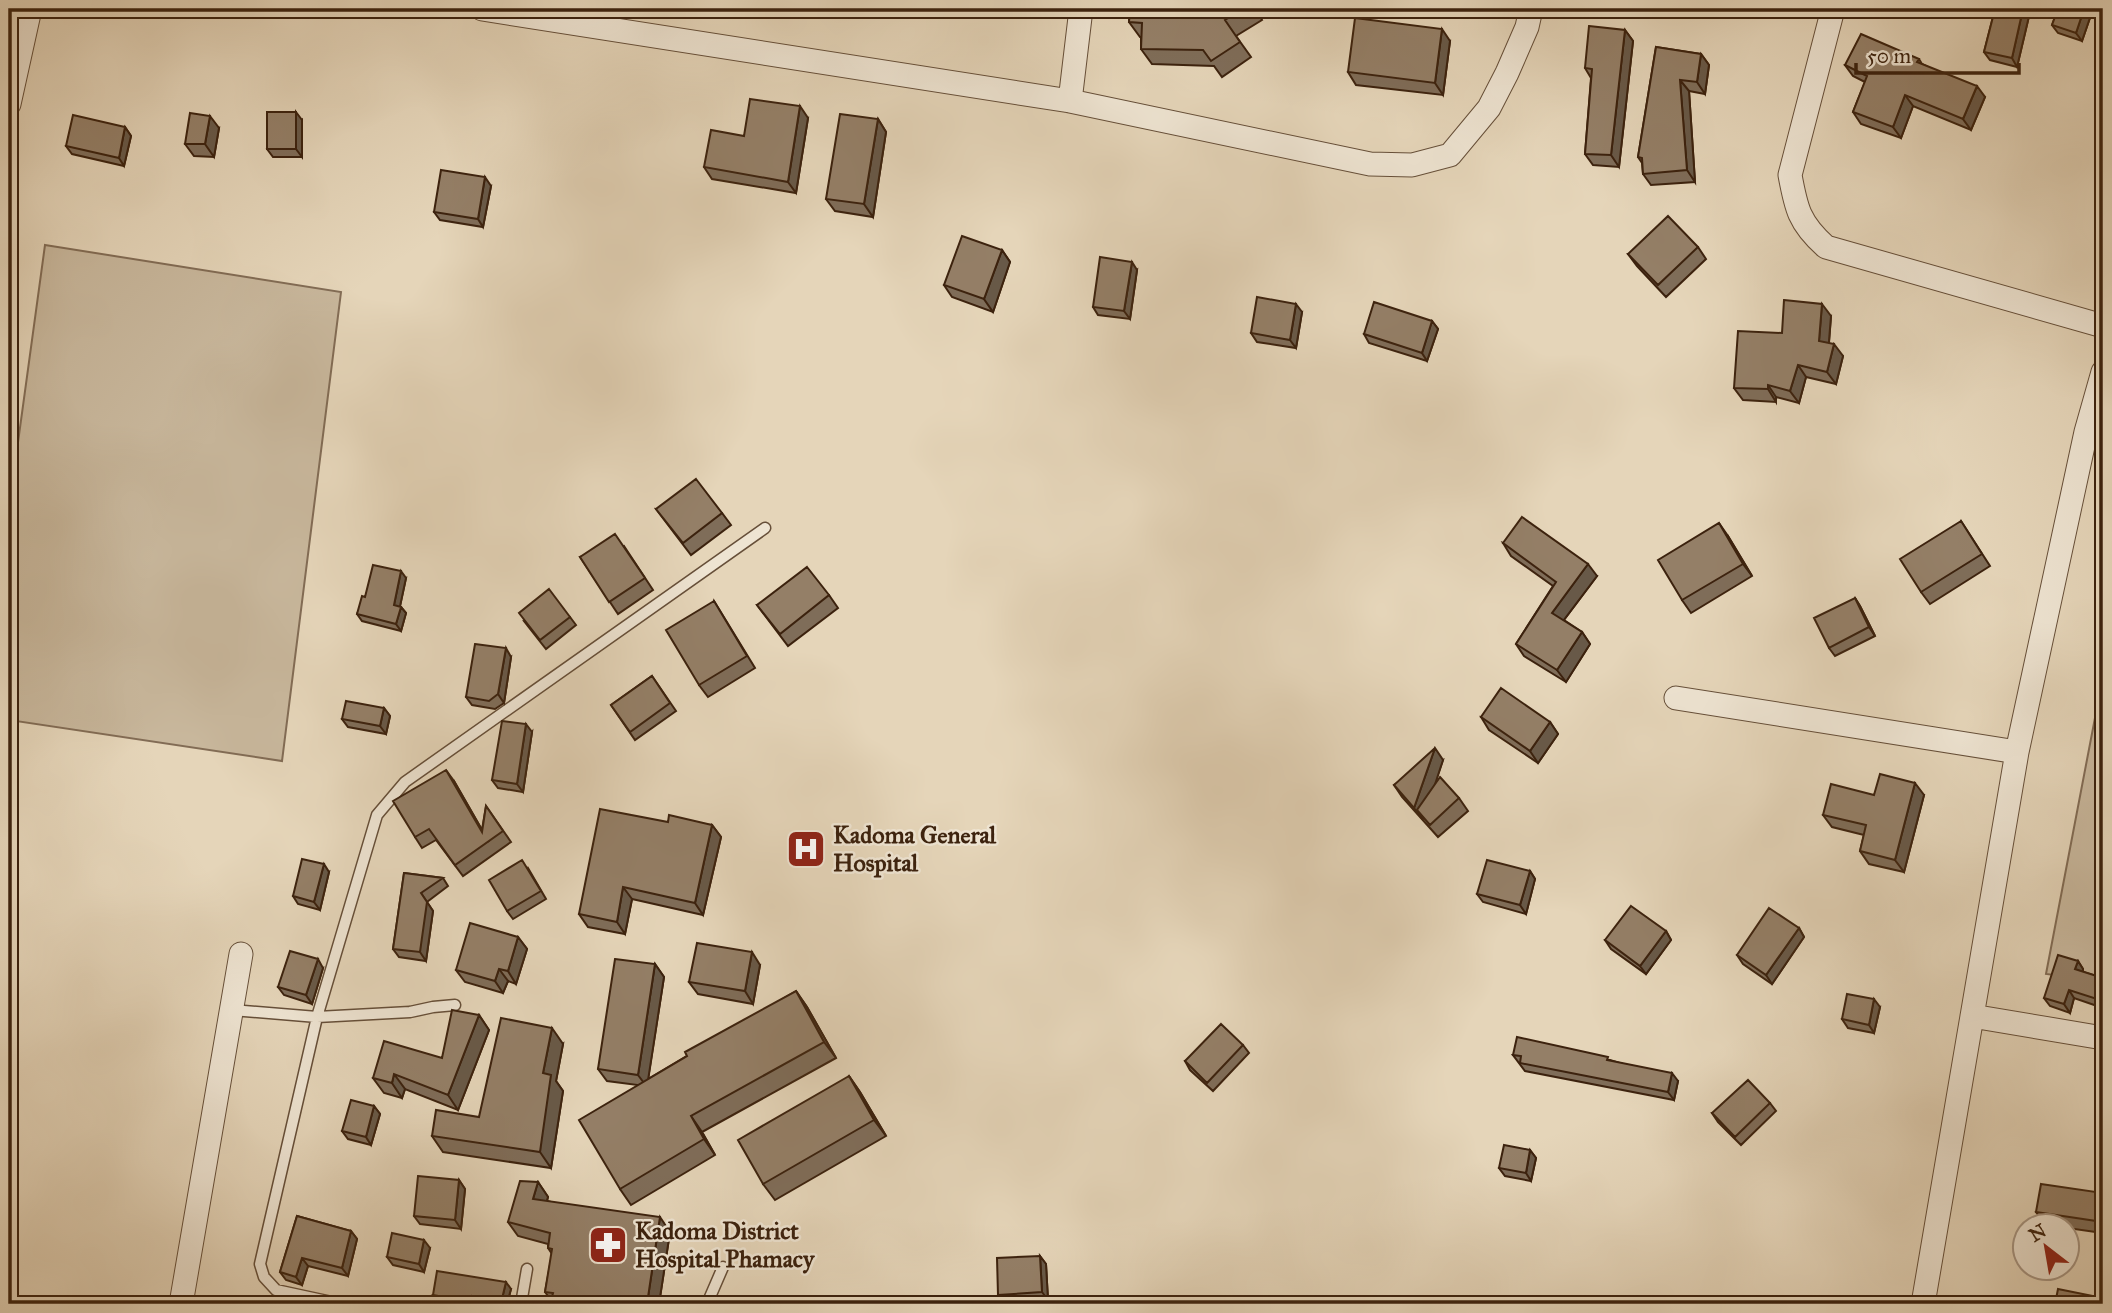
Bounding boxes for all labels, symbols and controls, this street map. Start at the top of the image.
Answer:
scale bar [1856,32,2019,76]
text: 50 m [1867,43,1912,69]
place label: Kadoma General Hospital [833,820,997,878]
hospital icon: Kadoma General Hospital [785,828,827,870]
north arrow [2010,1212,2080,1282]
place label: Kadoma District Hospital Phamacy [635,1216,816,1274]
text: N [2025,1219,2050,1247]
pharmacy icon: Kadoma District Hospital Phamacy [587,1224,629,1266]

